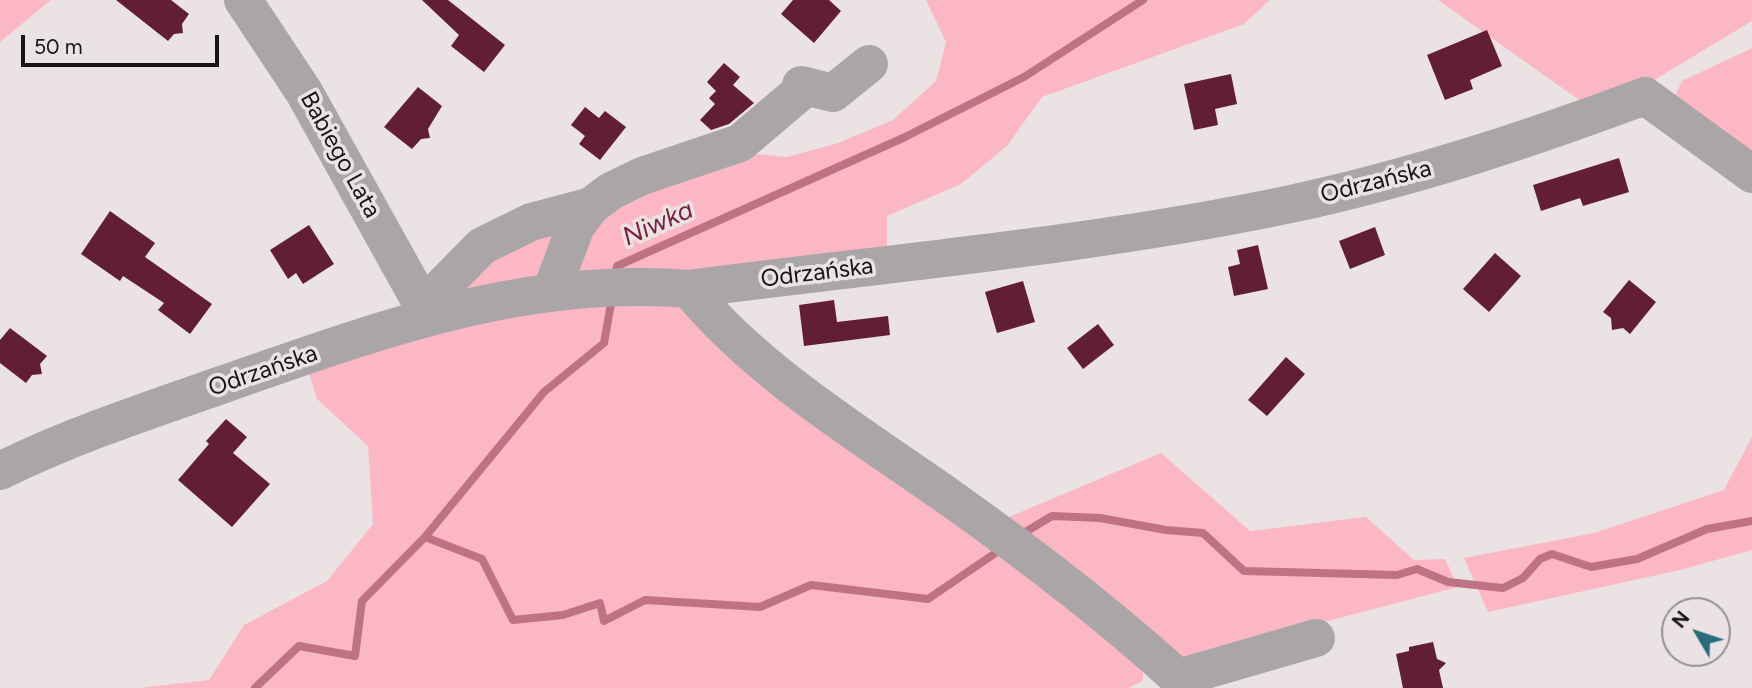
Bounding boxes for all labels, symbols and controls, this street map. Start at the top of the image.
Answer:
scale bar [24,21,222,65]
text: 50 m [34,34,83,59]
street label: Babiego Lata [294,87,386,223]
street label: Odrzańska [1318,154,1434,210]
water label: Niwka [618,195,698,253]
street label: Odrzańska [759,252,875,294]
street label: Odrzańska [205,339,321,403]
north arrow [1661,597,1731,667]
text: N [1667,607,1694,633]

